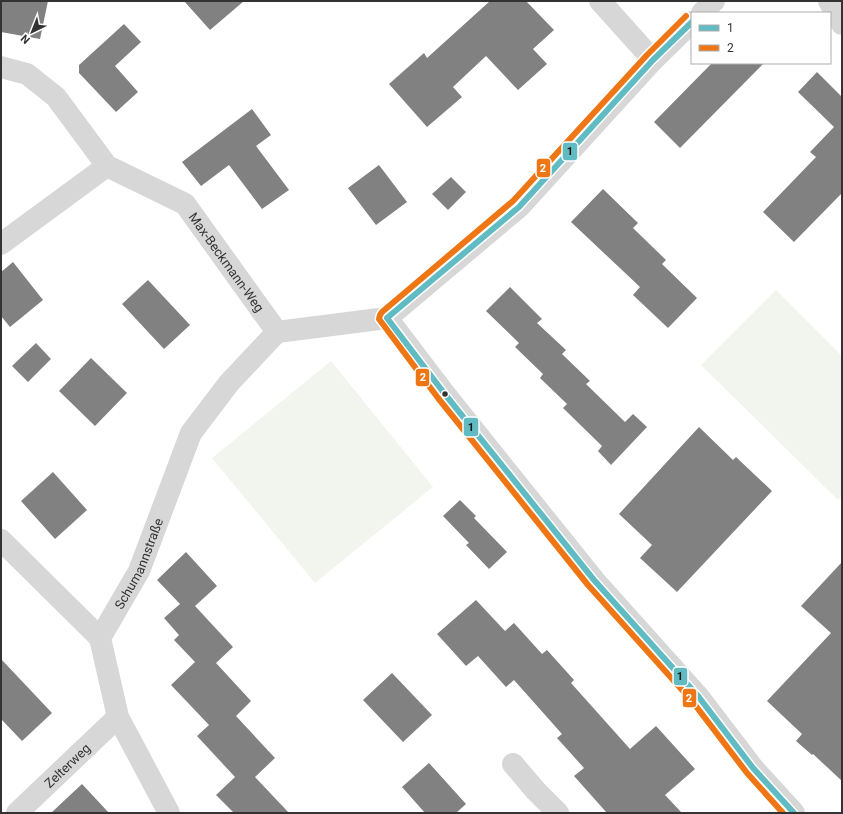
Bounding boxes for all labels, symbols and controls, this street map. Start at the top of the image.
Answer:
north arrow [12,12,52,52]
legend [691,12,831,64]
text: 1 [727,21,734,35]
text: N [18,31,33,46]
text: 2 [727,41,734,55]
line badge: 1 [562,142,578,161]
text: 1 [567,145,573,158]
line badge: 2 [536,158,551,178]
text: 2 [540,162,546,175]
street label: Max-Beckmann-Weg [186,209,268,315]
line badge: 2 [415,368,430,387]
text: 2 [420,371,426,384]
unlabelled marker [440,389,450,399]
line badge: 1 [463,417,479,437]
text: 1 [468,421,474,434]
street label: Schumannstraße [111,516,166,612]
line badge: 1 [673,667,688,686]
text: 1 [677,670,683,683]
line badge: 2 [682,688,697,708]
text: 2 [686,692,692,705]
street label: Zelterweg [41,740,93,791]

